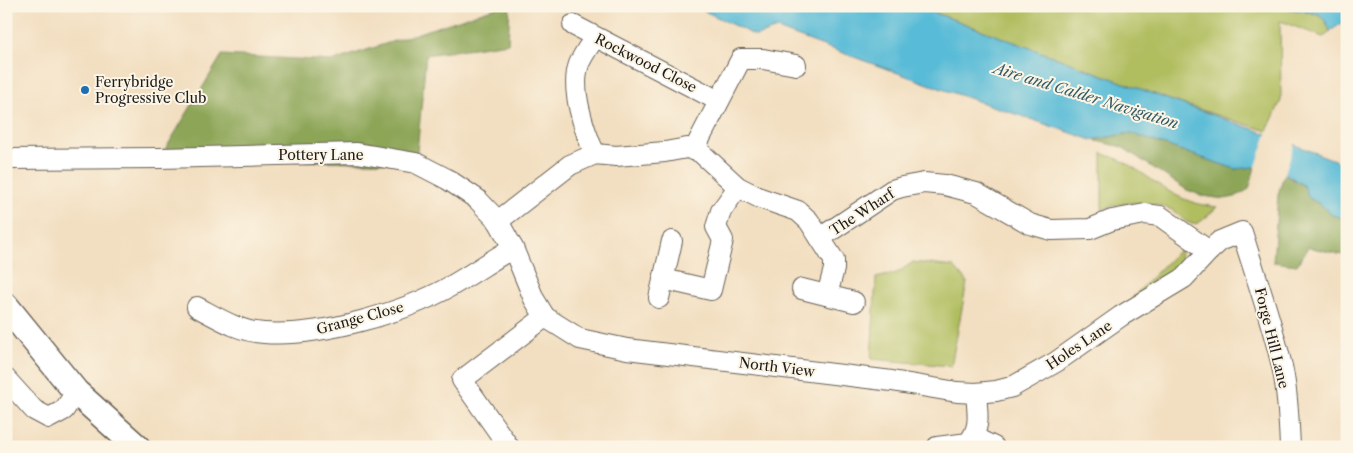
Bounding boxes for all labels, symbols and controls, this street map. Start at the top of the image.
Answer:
street label: Rockwood Close [592,30,700,97]
water label: Aire and Calder Navigation [990,58,1181,133]
place label: Ferrybridge Progressive Club [95,73,207,107]
marker: Ferrybridge Progressive Club [79,84,91,96]
street label: Pottery Lane [278,146,364,164]
street label: The Wharf [826,183,899,239]
street label: Forge Hill Lane [1251,286,1293,390]
street label: Grange Close [314,298,406,338]
street label: Holes Lane [1043,316,1115,373]
street label: North View [738,353,816,381]

